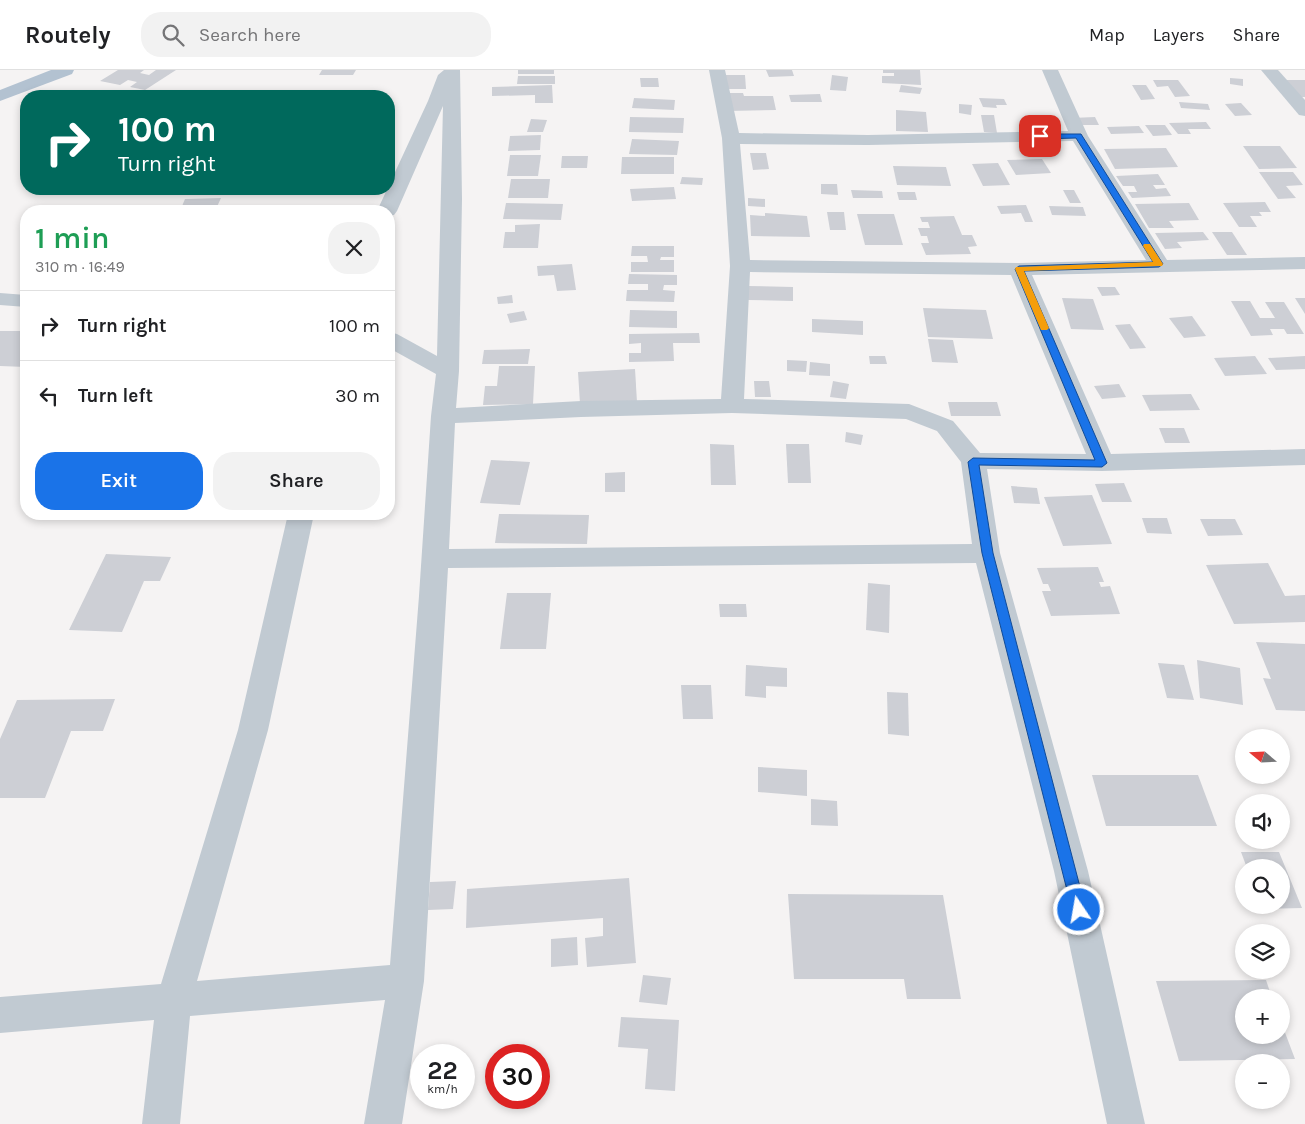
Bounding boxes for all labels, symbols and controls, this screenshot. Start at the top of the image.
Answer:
search box [141,12,491,57]
text: Routely [25,21,111,49]
icon: search [159,21,187,49]
text: Search here [199,24,301,46]
text: Map [1089,24,1125,46]
text: Layers [1153,24,1205,46]
text: Share [1233,24,1280,46]
text: 100 m [118,109,217,150]
icon: right [35,110,100,175]
pin [1019,115,1061,157]
icon: arrive [1026,122,1054,150]
text: Turn right [118,151,216,177]
text: 1 min [35,220,109,256]
button: close [328,222,380,274]
text: 310 m · 16:49 [35,257,125,276]
icon: right [35,312,63,340]
text: Turn right [78,315,167,337]
text: 100 m [329,315,380,337]
icon: left [35,382,63,410]
text: Turn left [78,385,153,407]
text: 30 m [335,385,380,407]
button: Exit [35,452,203,510]
button: Share [213,452,380,510]
north arrow [1235,729,1290,784]
map controls [1235,729,1290,1109]
button: sound [1235,794,1290,849]
button: search [1235,859,1290,914]
position arrow [1052,883,1104,935]
button: layers [1235,924,1290,979]
button: + [1235,989,1290,1044]
speed limit sign: 30 [485,1044,550,1109]
button: − [1235,1054,1290,1109]
text: 22 [427,1056,458,1085]
text: km/h [427,1082,458,1096]

